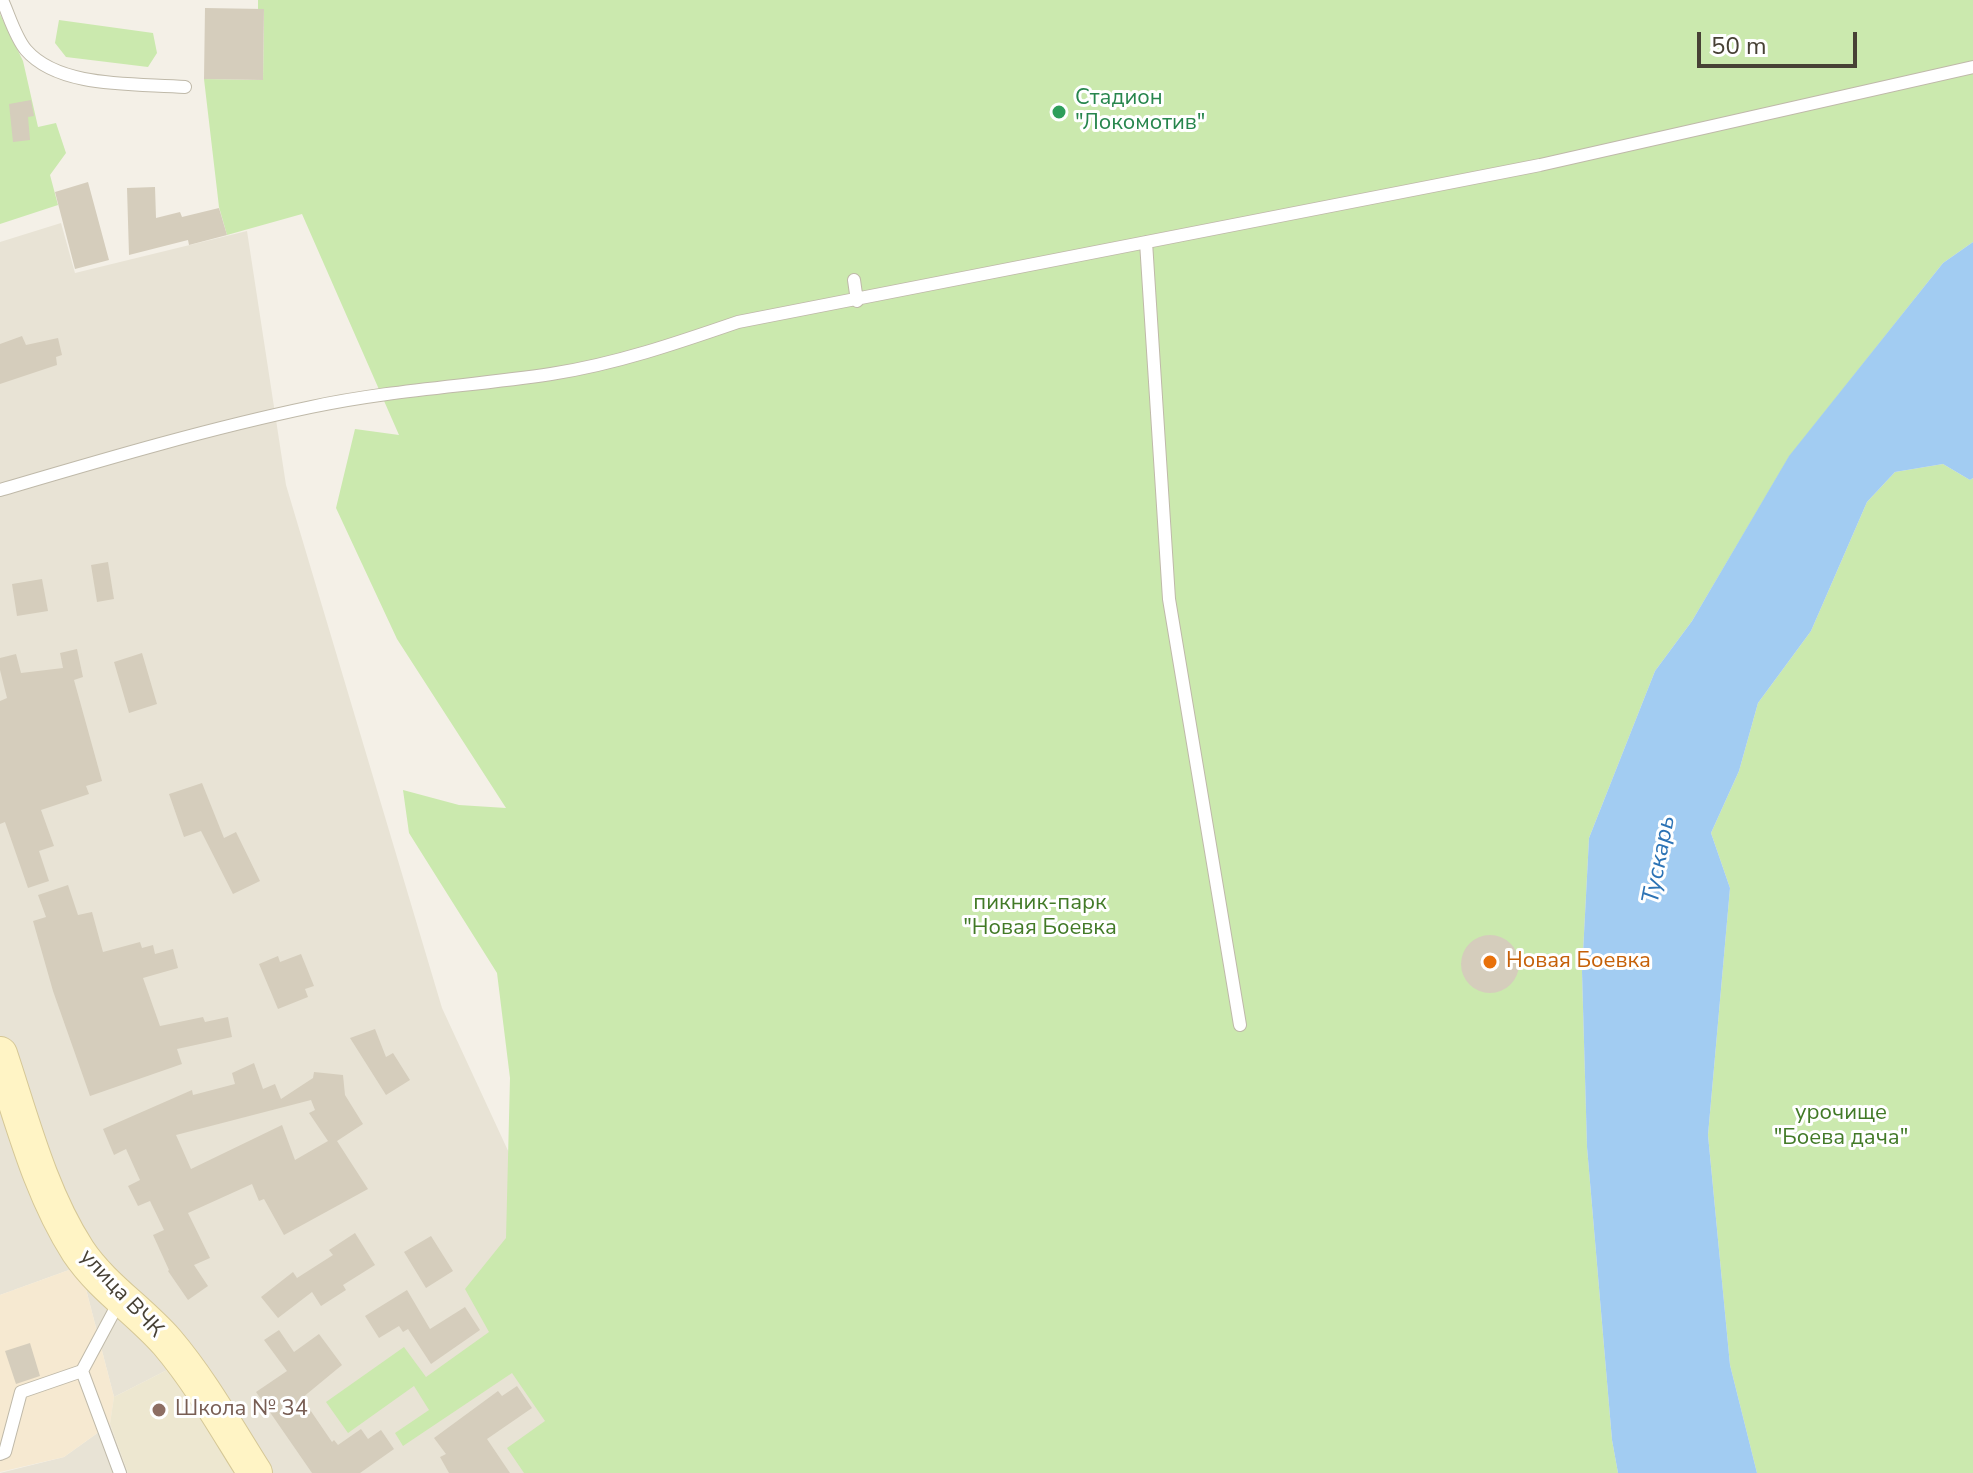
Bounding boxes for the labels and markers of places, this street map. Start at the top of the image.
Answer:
place label: Стадион "Локомотив" [1075,86,1205,138]
marker: Стадион "Локомотив" [1050,103,1068,121]
place label: Новая Боевка [1506,949,1651,975]
marker: Новая Боевка [1481,953,1499,971]
place label: Школа № 34 [175,1397,308,1423]
marker: Школа № 34 [150,1401,168,1419]

